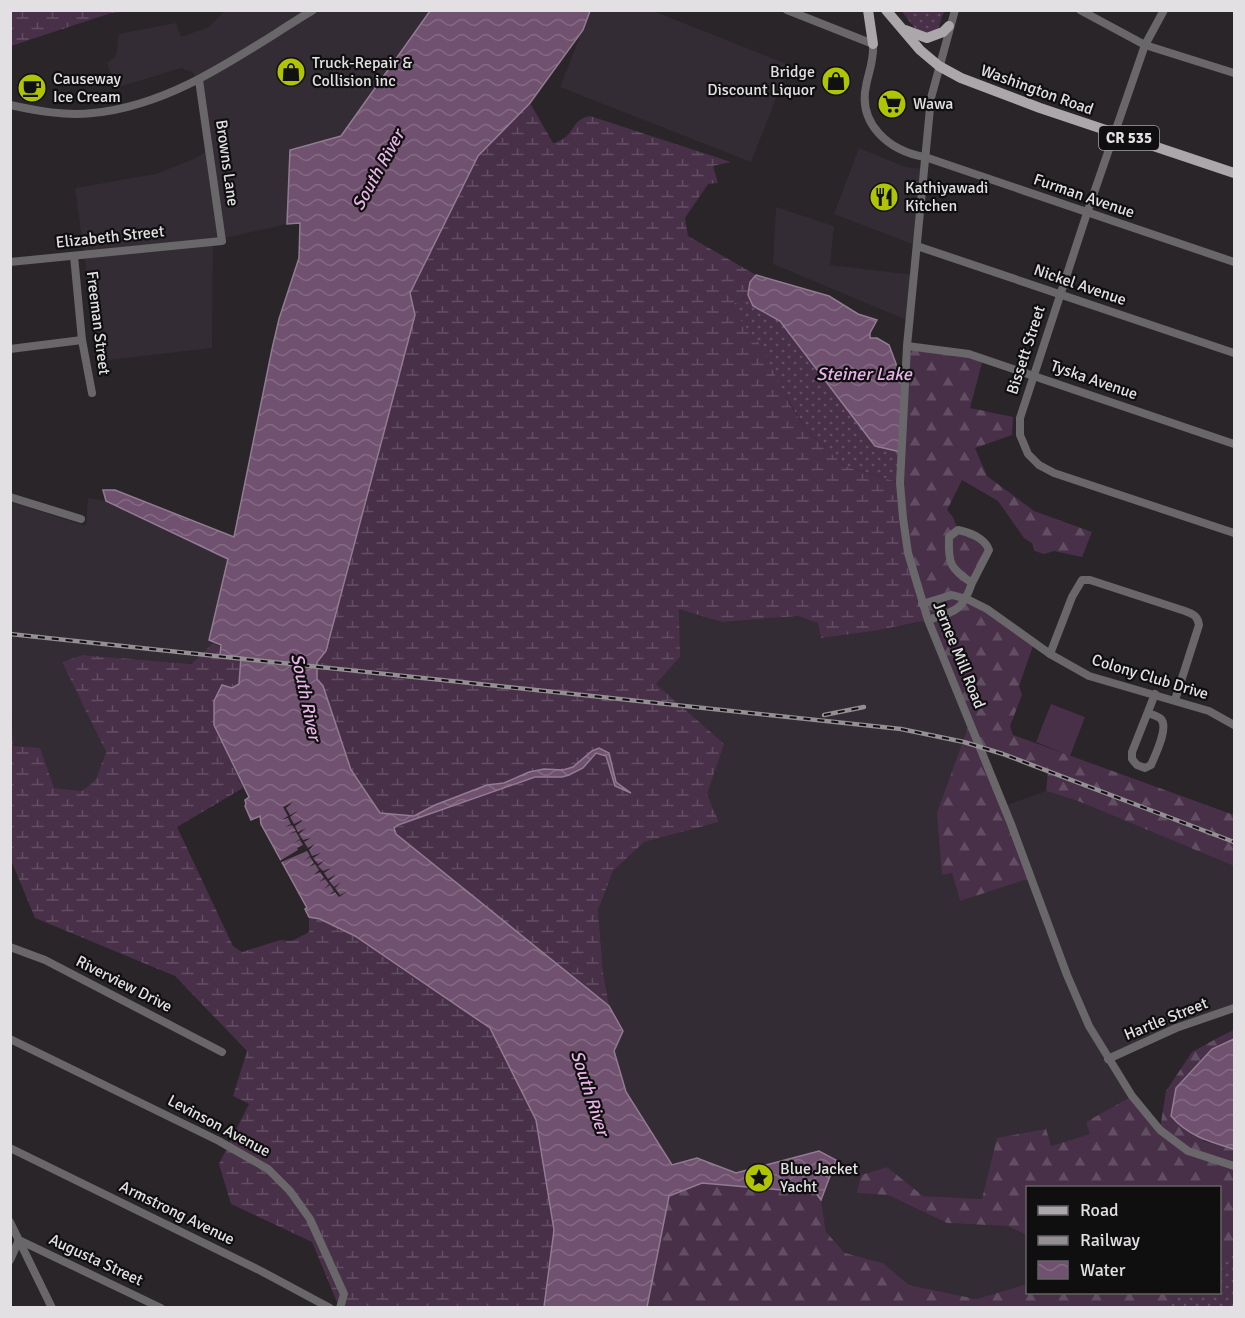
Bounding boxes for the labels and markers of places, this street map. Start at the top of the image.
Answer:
place label: Truck-Repair & Collision inc [312,53,412,91]
shop icon: Truck-Repair & Collision inc [275,56,307,88]
place label: Bridge Discount Liquor [707,62,815,100]
shop icon: Bridge Discount Liquor [820,65,852,97]
place label: Causeway Ice Cream [53,69,122,107]
cafe icon: Causeway Ice Cream [16,72,48,104]
supermarket icon: Wawa [876,88,908,120]
place label: Wawa [913,94,953,114]
place label: Kathiyawadi Kitchen [905,178,988,216]
restaurant icon: Kathiyawadi Kitchen [868,181,900,213]
place label: Blue Jacket Yacht [780,1159,858,1197]
place icon: Blue Jacket Yacht [743,1162,775,1194]

